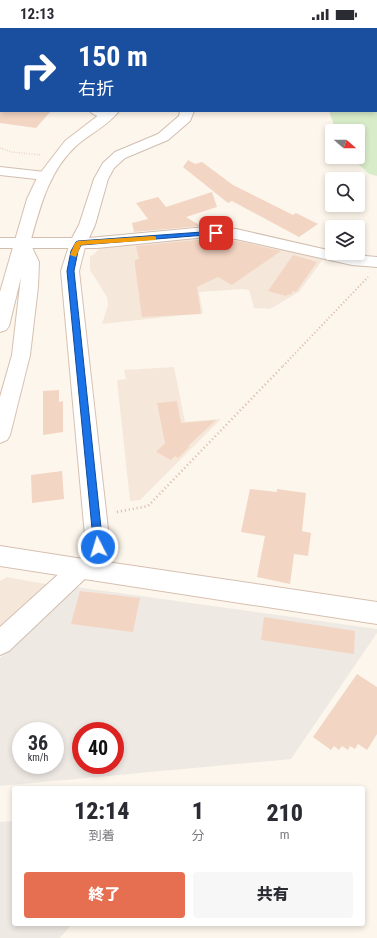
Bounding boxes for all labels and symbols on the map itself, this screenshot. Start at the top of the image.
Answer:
north arrow [325,124,365,164]
pin [199,216,233,250]
position arrow [77,526,119,568]
speed limit sign: 40 [72,722,124,774]

